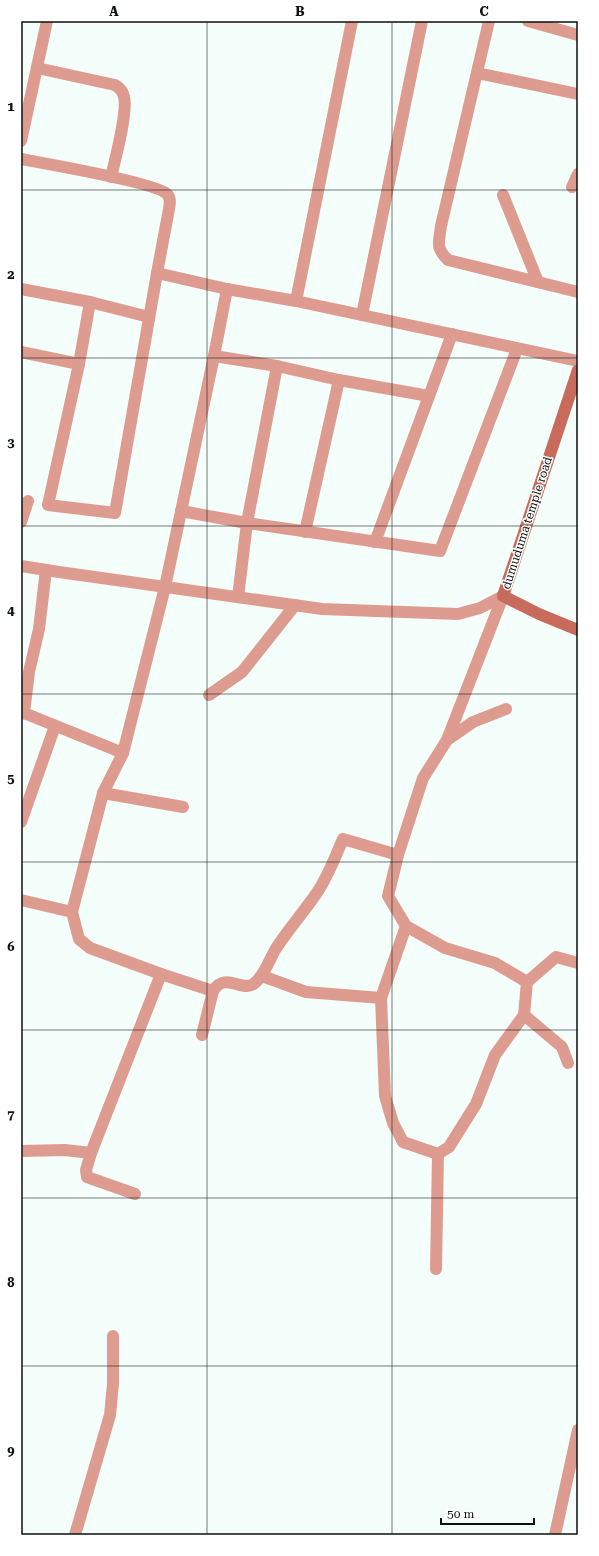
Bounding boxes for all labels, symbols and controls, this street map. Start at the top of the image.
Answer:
text: A [109,4,119,19]
text: B [295,4,305,19]
text: C [479,4,489,19]
text: 1 [7,99,15,114]
text: 2 [7,267,15,282]
text: 3 [7,435,15,450]
street label: dumuduma temple road [499,455,555,591]
text: 4 [7,603,15,618]
text: 5 [7,771,15,786]
text: 6 [7,939,15,954]
text: 7 [7,1107,15,1122]
text: 8 [7,1275,15,1290]
text: 9 [7,1443,15,1458]
scale bar [441,1500,534,1526]
text: 50 m [447,1507,474,1521]

